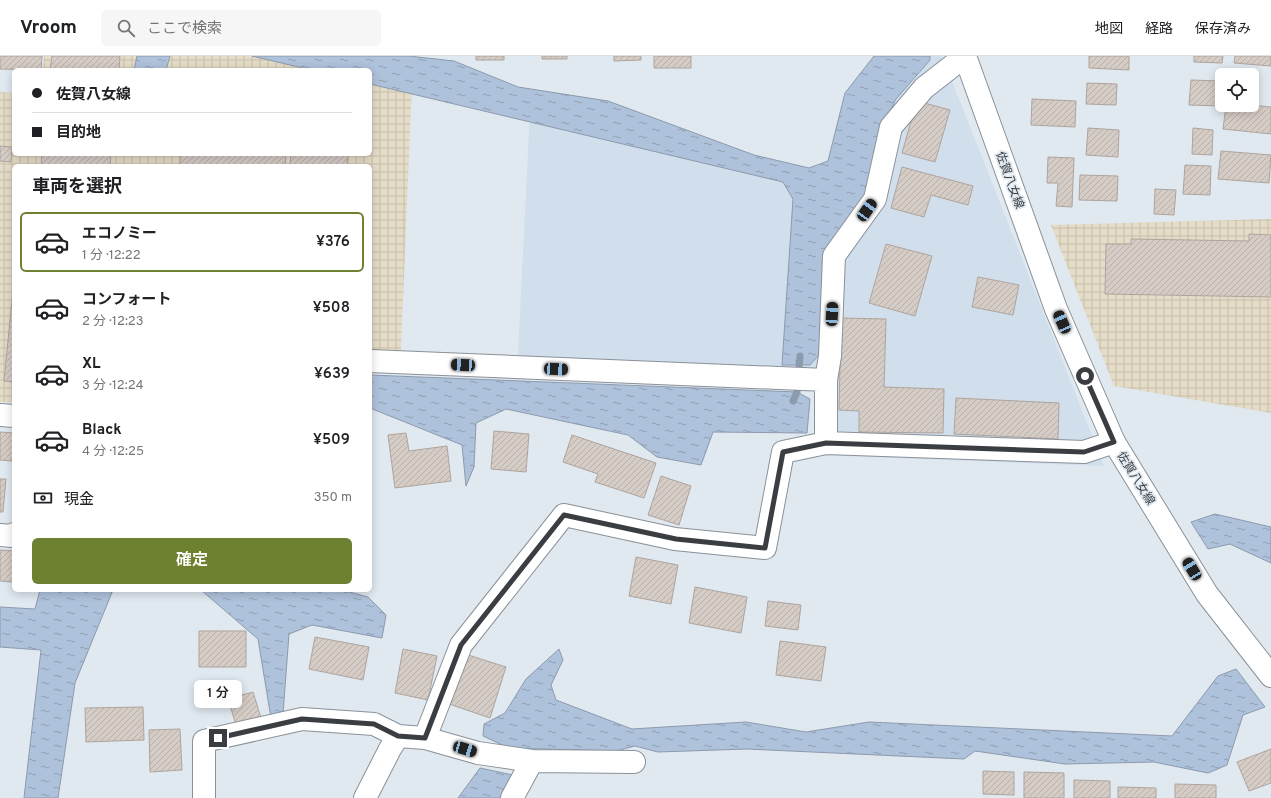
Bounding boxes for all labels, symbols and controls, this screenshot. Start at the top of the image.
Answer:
search box [101,10,381,46]
text: Vroom [20,16,77,40]
icon: search [115,17,137,39]
text: ここで検索 [147,20,222,39]
text: 地図 [1095,21,1123,38]
text: 経路 [1145,21,1173,38]
text: 保存済み [1195,21,1251,38]
map controls [1215,68,1259,112]
button: locate [1215,68,1259,112]
text: 佐賀八女線 [56,86,131,105]
text: 目的地 [56,124,101,143]
street label: 佐賀八女線 [991,149,1027,211]
text: 車両を選択 [32,176,122,199]
car [855,197,879,223]
icon: car [34,224,70,260]
text: エコノミー [82,225,157,244]
text: ¥376 [316,233,350,252]
text: 1 分 · 12:22 [82,248,141,264]
icon: car [34,290,70,326]
text: コンフォート [82,291,172,310]
text: ¥508 [313,299,350,318]
car [825,302,839,326]
car [1052,309,1072,335]
text: 2 分 · 12:23 [82,314,144,330]
text: XL [82,355,100,374]
icon: car [34,356,70,392]
car [451,358,475,372]
car [544,362,568,376]
text: ¥639 [314,365,350,384]
route start [1076,367,1094,385]
text: 3 分 · 12:24 [82,378,144,394]
text: Black [82,421,122,440]
icon: car [34,422,70,458]
text: ¥509 [313,431,350,450]
text: 4 分 · 12:25 [82,444,144,460]
street label: 佐賀八女線 [1112,449,1158,508]
icon: cash [32,487,54,509]
text: 350 m [314,490,352,506]
text: 現金 [64,491,94,510]
button: 確定 [32,538,352,584]
car [1181,556,1203,582]
callout: 1 分 [194,680,242,708]
text: 1 分 [207,686,229,702]
route end [209,729,227,747]
car [452,740,478,758]

